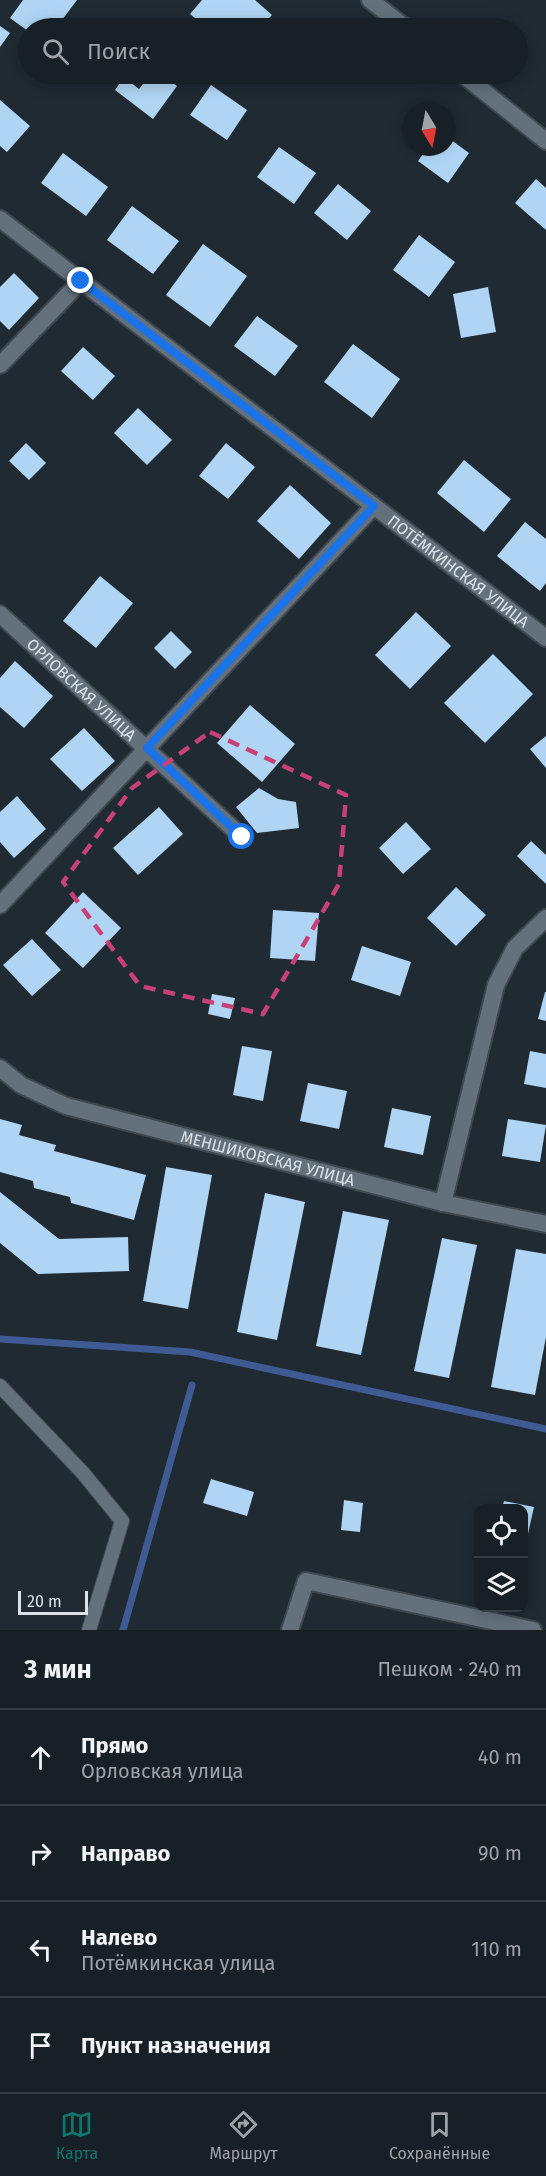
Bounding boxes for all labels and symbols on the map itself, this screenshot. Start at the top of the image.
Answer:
north arrow [402,102,456,156]
route end [67,267,93,293]
street label: ПОТЁМКИНСКАЯ УЛИЦА [384,511,533,632]
street label: ОРЛОВСКАЯ УЛИЦА [23,635,141,745]
route start [228,823,254,849]
street label: МЕНШИКОВСКАЯ УЛИЦА [179,1127,357,1190]
scale bar [18,1588,88,1616]

